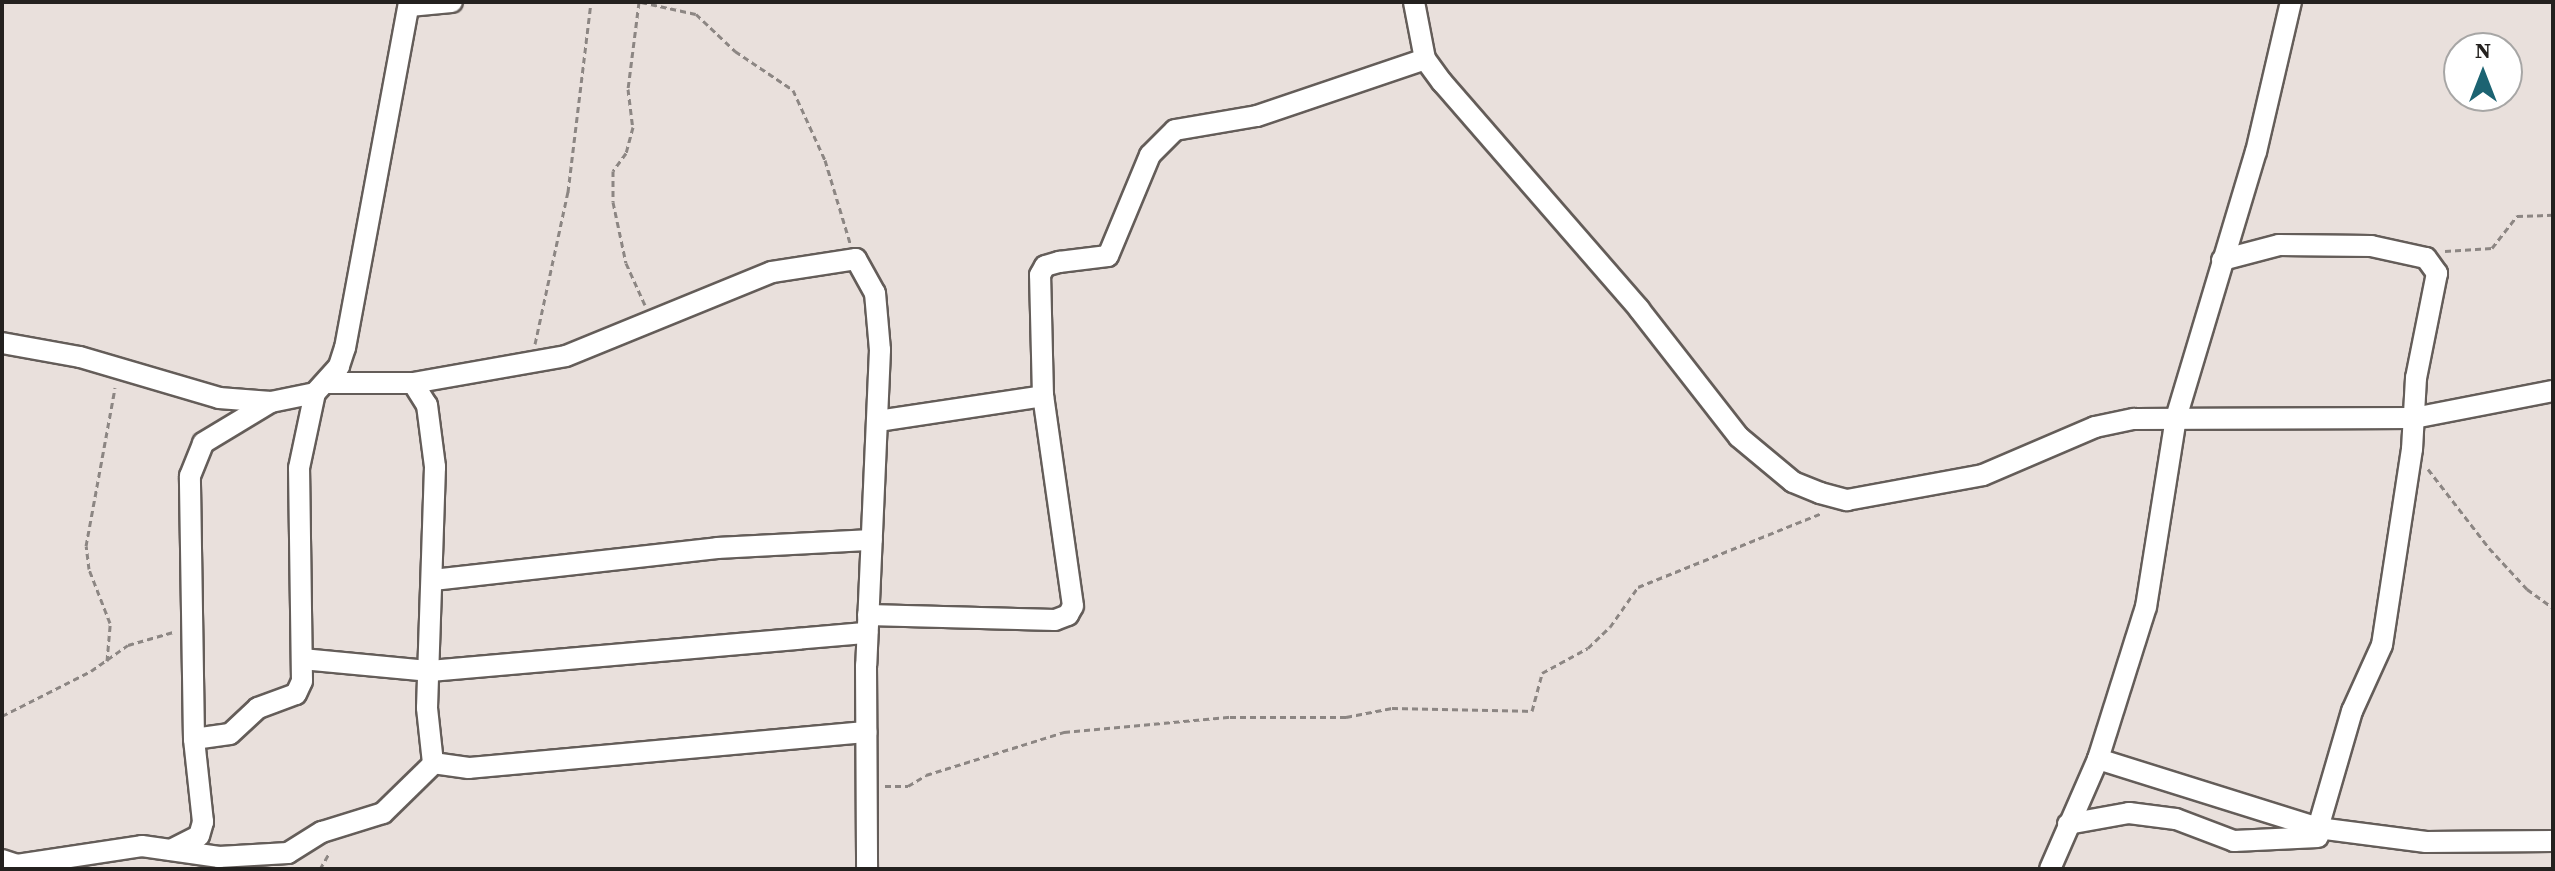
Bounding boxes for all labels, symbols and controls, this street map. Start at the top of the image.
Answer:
north arrow [2443,32,2523,112]
text: N [2475,35,2491,65]

